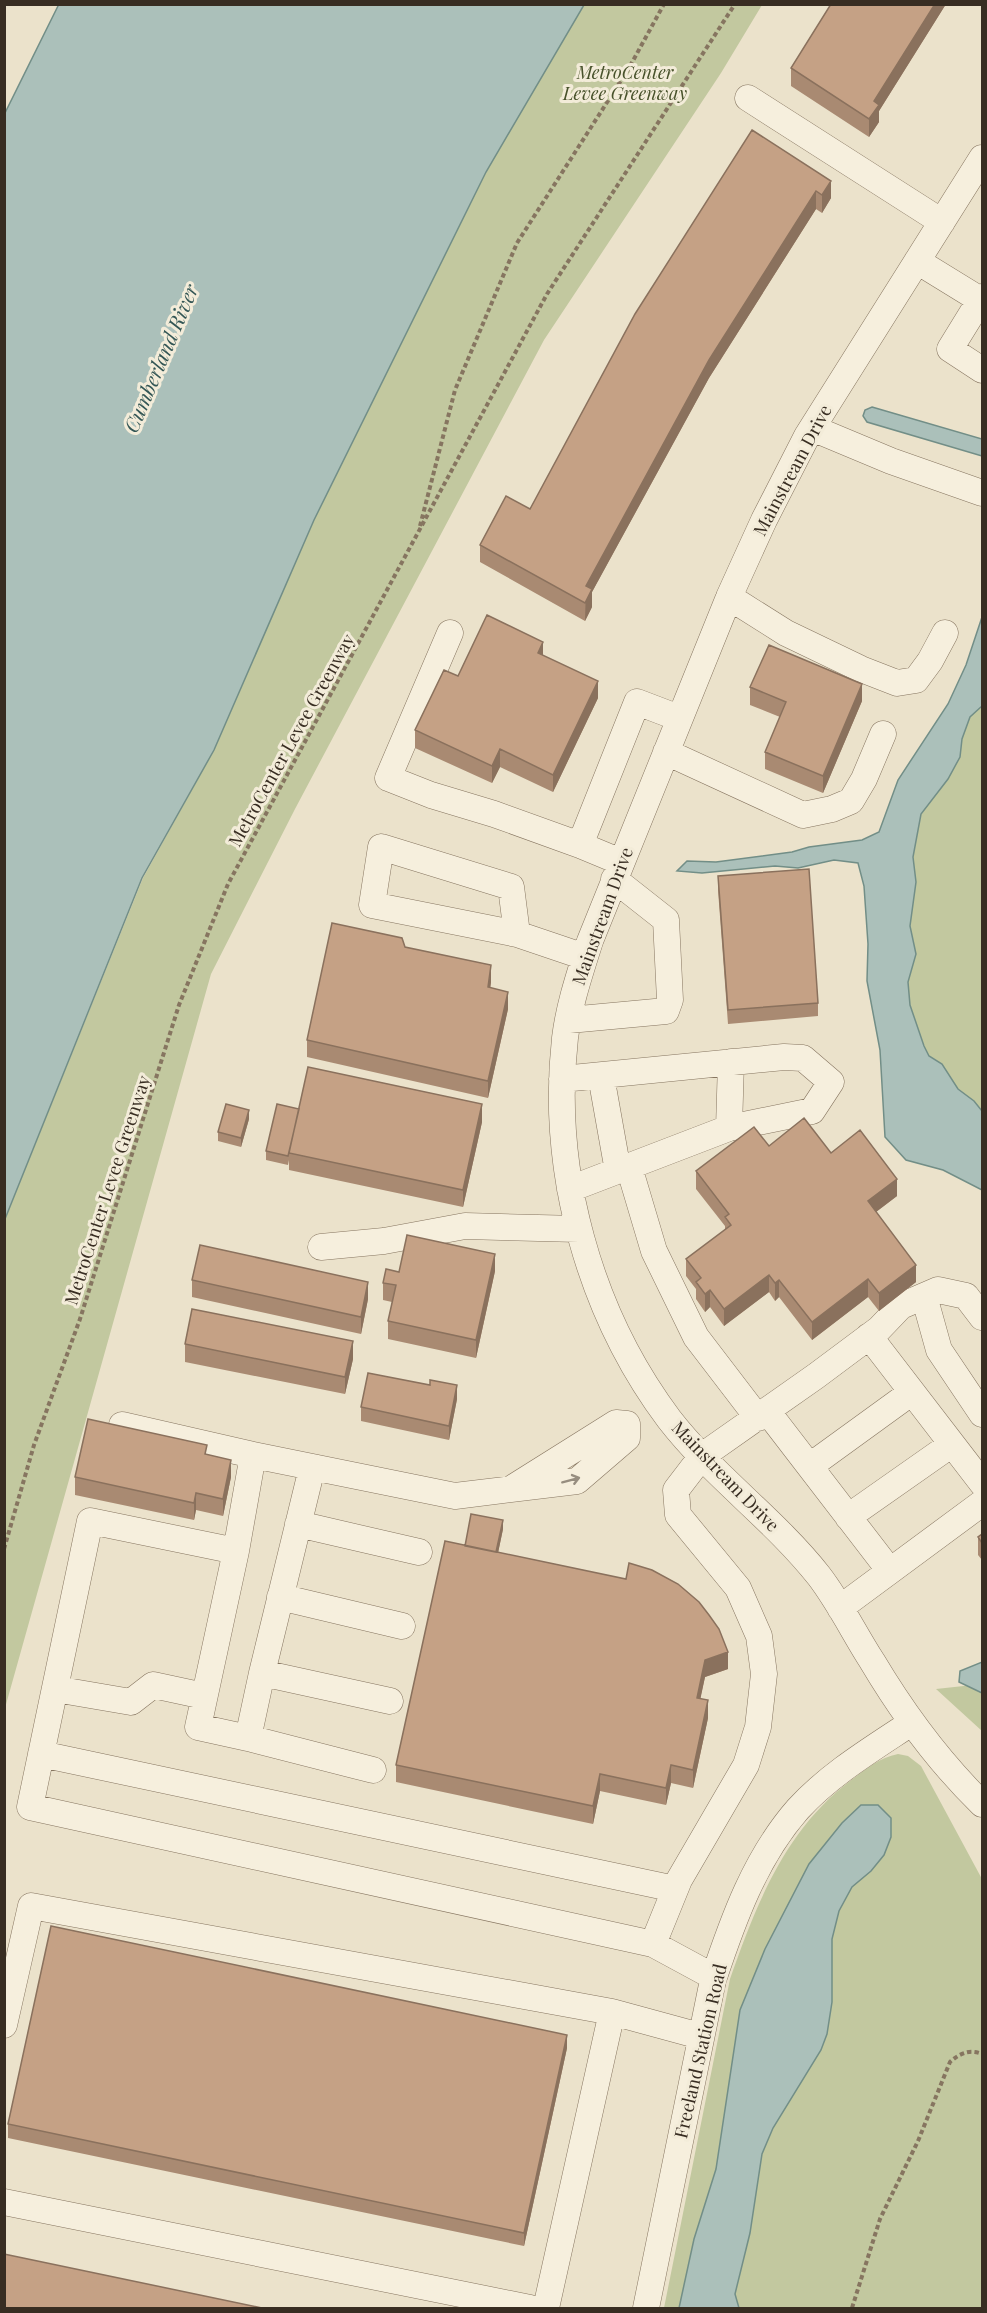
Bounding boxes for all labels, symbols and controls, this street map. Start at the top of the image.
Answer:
park label: MetroCenter Levee Greenway [562,60,687,105]
water label: Cumberland River [117,278,204,436]
street label: Mainstream Drive [747,400,837,540]
street label: MetroCenter Levee Greenway [222,629,360,851]
street label: Mainstream Drive [566,844,638,988]
street label: MetroCenter Levee Greenway [59,1072,155,1308]
street label: Mainstream Drive [667,1415,785,1537]
one-way arrow [562,1473,581,1484]
street label: Freeland Station Road [668,1961,732,2141]

